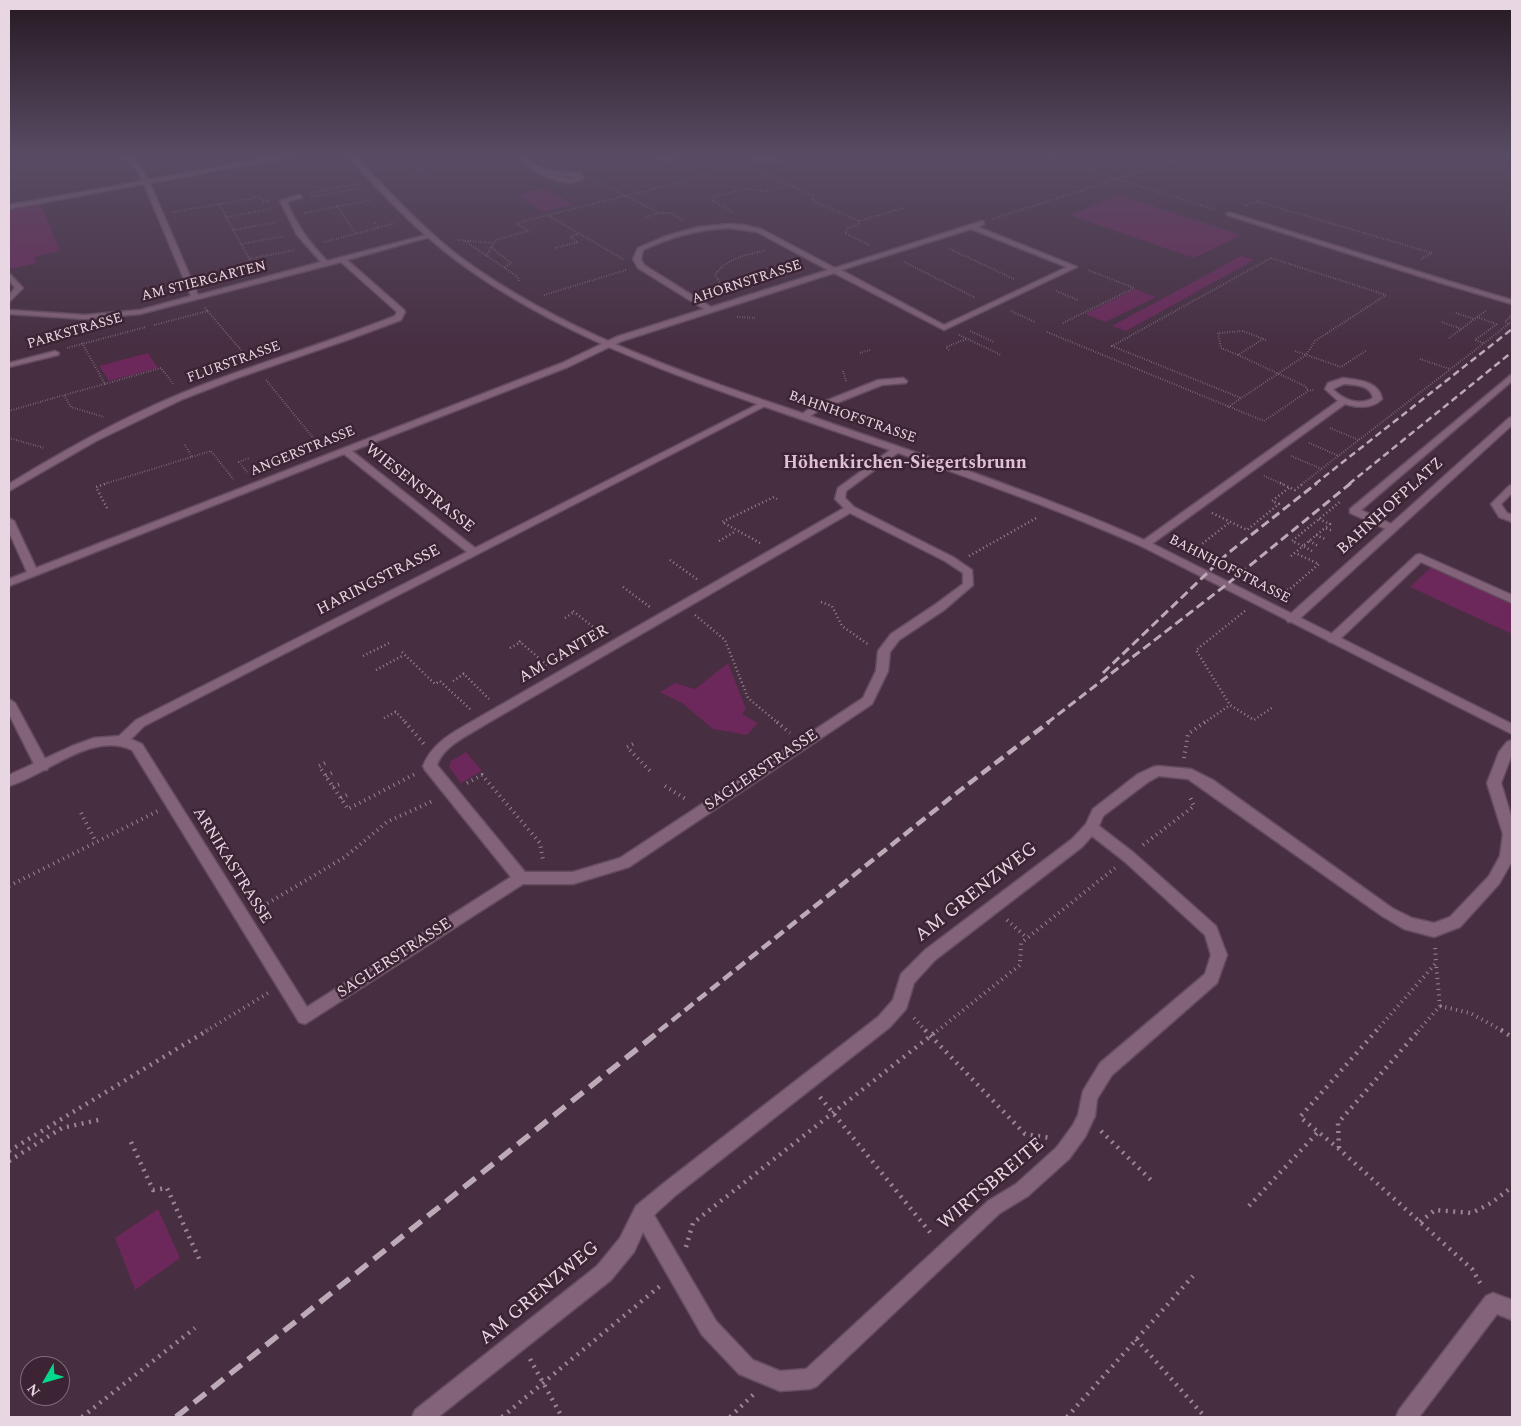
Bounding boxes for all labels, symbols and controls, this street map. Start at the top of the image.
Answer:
street label: AHORNSTRASSE [690,257,804,309]
street label: AM STIERGARTEN [140,258,268,306]
street label: PARKSTRASSE [26,310,124,354]
street label: FLURSTRASSE [185,338,283,388]
street label: BAHNHOFSTRASSE [786,388,918,448]
street label: ANGERSTRASSE [248,423,358,481]
street label: WIESENSTRASSE [361,440,477,538]
district label: Höhenkirchen-Siegertsbrunn [783,453,1027,475]
street label: BAHNHOFPLATZ [1334,454,1448,560]
street label: BAHNHOFSTRASSE [1166,532,1292,608]
street label: HARINGSTRASSE [314,542,444,620]
street label: AM GANTER [516,622,612,688]
street label: SAGLERSTRASSE [702,726,822,816]
street label: ARNIKASTRASSE [187,804,275,928]
street label: AM GRENZWEG [911,838,1043,948]
street label: SAGLERSTRASSE [334,915,456,1003]
street label: WIRTSBREITE [934,1134,1050,1236]
street label: AM GRENZWEG [475,1237,605,1351]
north arrow [20,1356,70,1406]
text: N [22,1379,45,1401]

